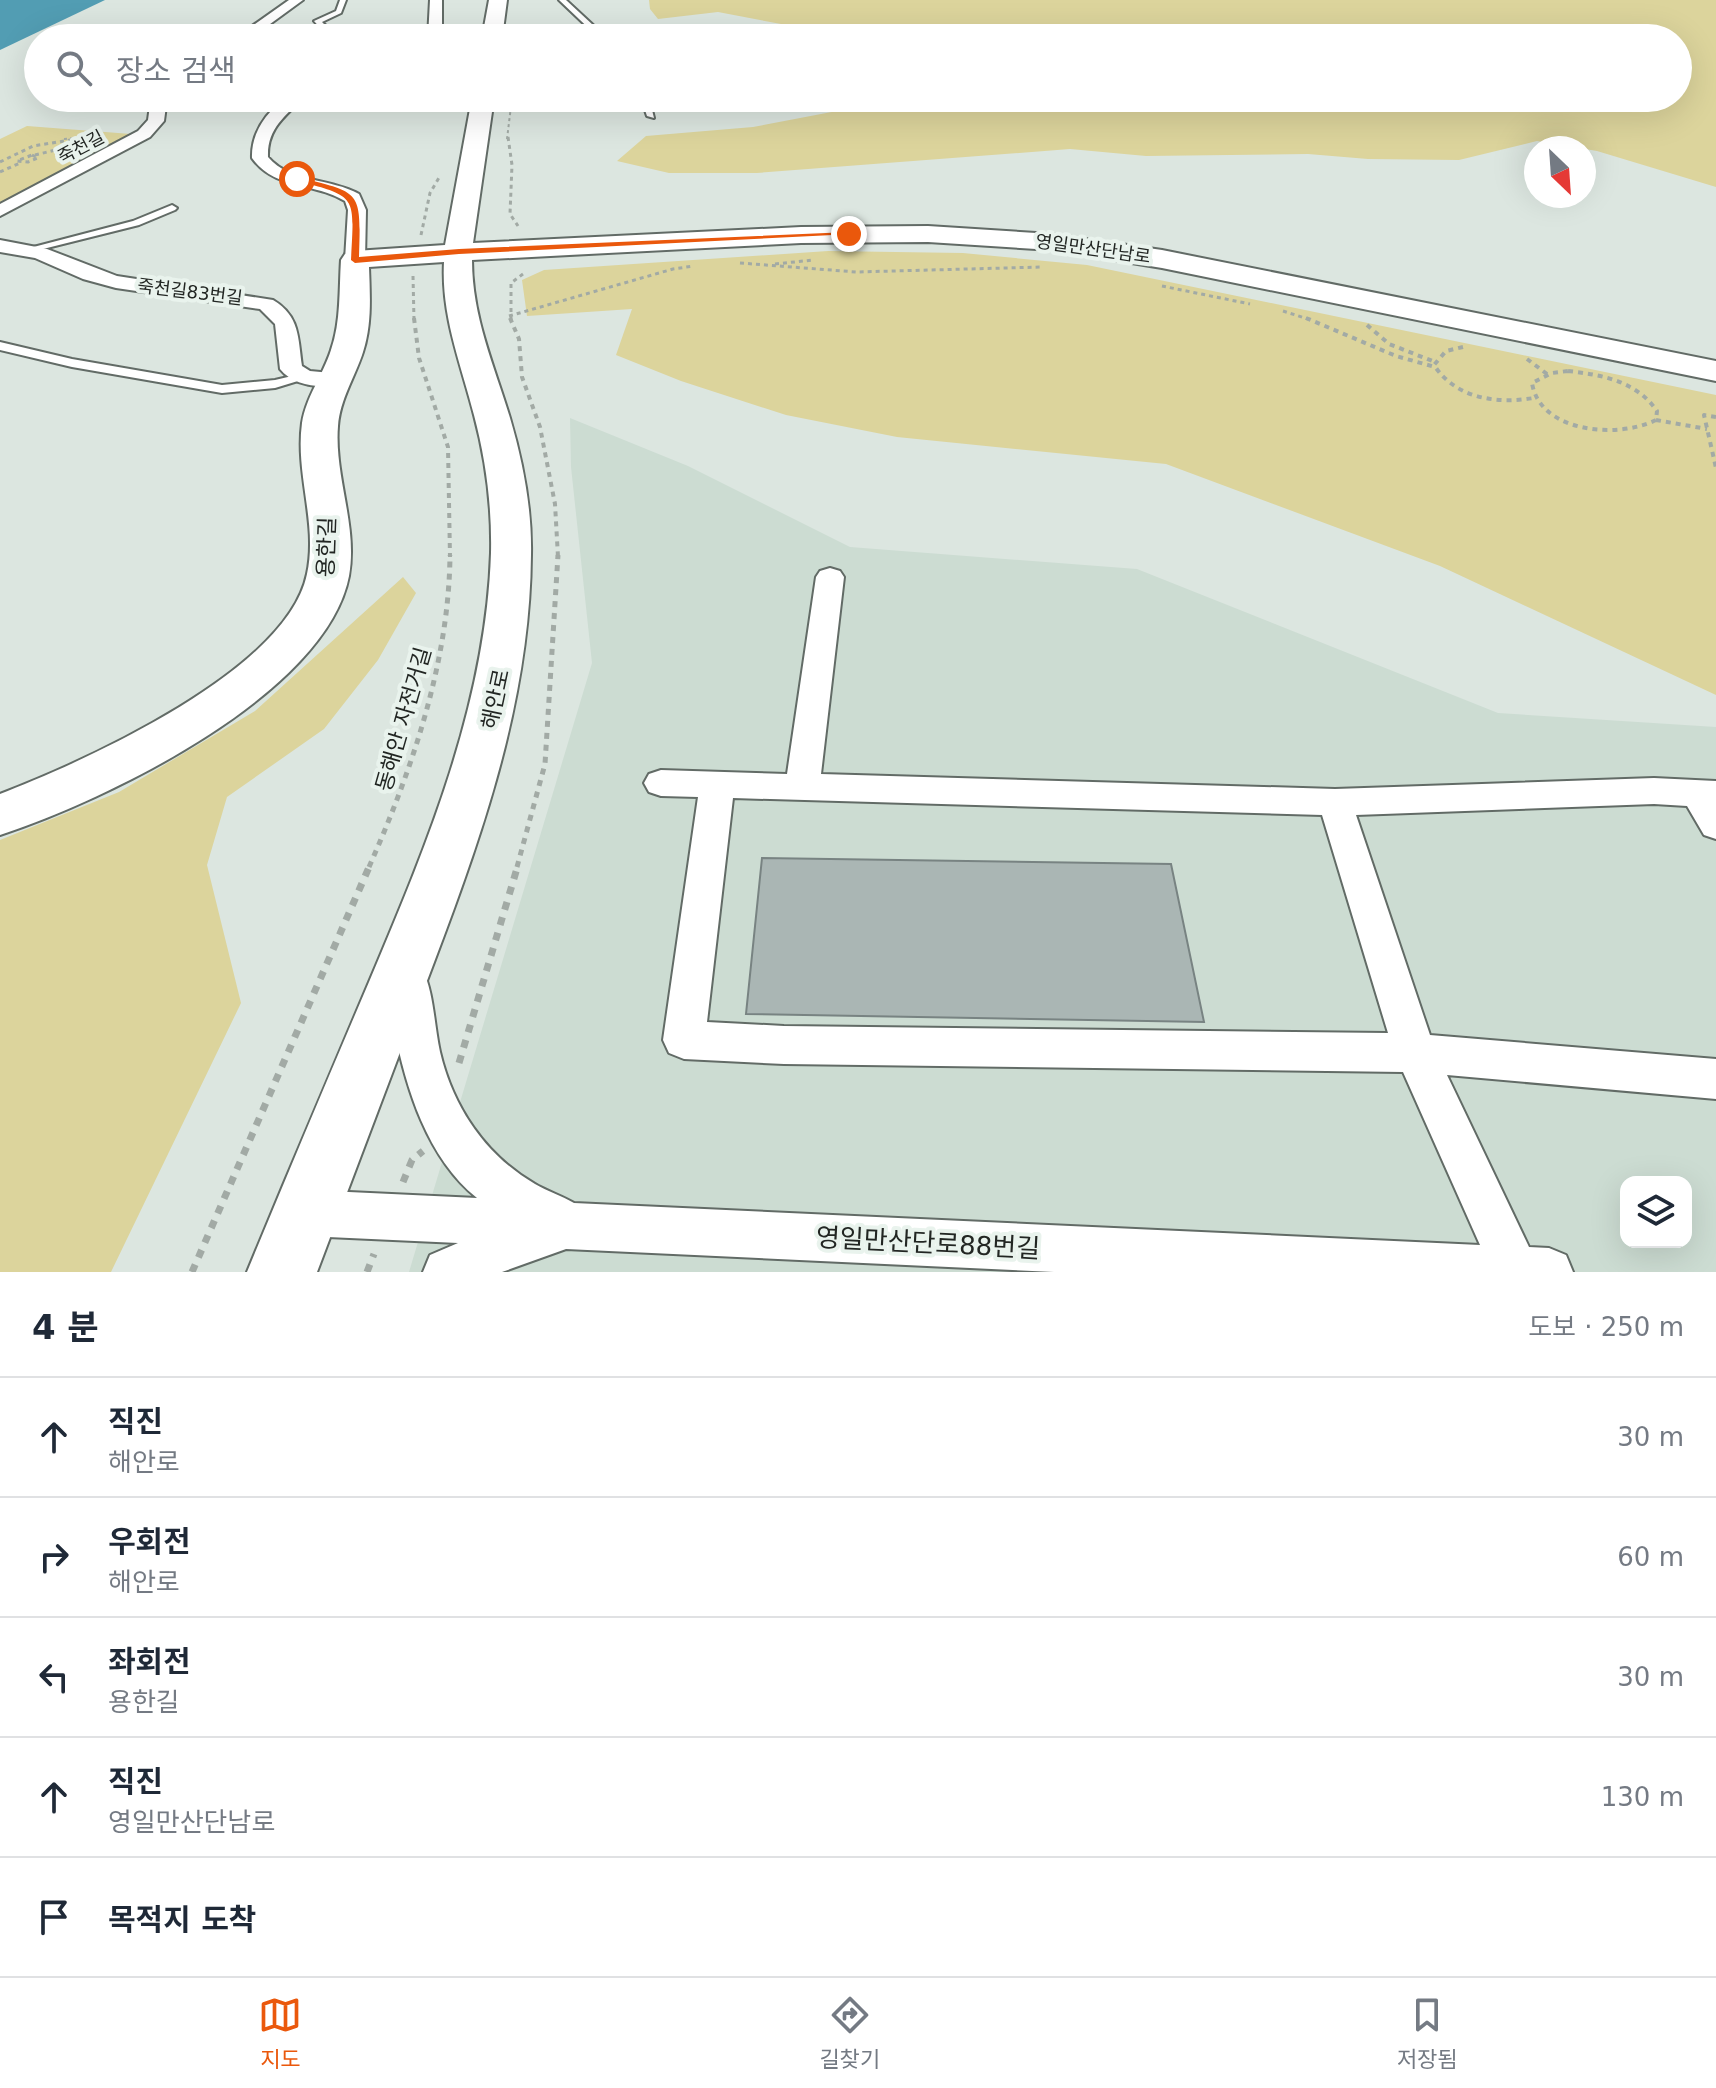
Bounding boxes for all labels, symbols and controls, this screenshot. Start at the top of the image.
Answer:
search box [24,24,1692,112]
icon: search [52,46,96,90]
text: 장소 검색 [116,53,236,88]
street label: 죽천길 [54,126,108,167]
north arrow [1524,136,1596,208]
route start [279,161,315,197]
route end [831,216,867,252]
street label: 영일만산단남로 [1034,230,1152,267]
street label: 죽천길83번길 [136,275,244,308]
street label: 용한길 [313,516,340,578]
street label: 동해안 자전거길 [371,644,436,794]
street label: 해안로 [477,667,514,731]
map controls [1620,1176,1692,1248]
button: layers [1620,1176,1692,1248]
street label: 영일만산단로88번길 [815,1222,1041,1264]
text: 4 분 [32,1307,99,1347]
text: 도보 · 250 m [1528,1312,1684,1342]
text: 직진 [108,1404,163,1439]
icon: ahead [32,1415,76,1459]
text: 30 m [1617,1422,1684,1452]
text: 해안로 [108,1447,180,1477]
text: 우회전 [108,1524,191,1559]
icon: right [32,1535,76,1579]
text: 60 m [1617,1542,1684,1572]
text: 해안로 [108,1567,180,1597]
text: 좌회전 [108,1644,191,1679]
icon: left [32,1655,76,1699]
text: 30 m [1617,1662,1684,1692]
text: 용한길 [108,1687,180,1717]
text: 직진 [108,1764,163,1799]
icon: ahead [32,1775,76,1819]
text: 130 m [1601,1782,1684,1812]
text: 영일만산단남로 [108,1807,275,1837]
icon: arrive [32,1895,76,1939]
text: 목적지 도착 [108,1902,256,1937]
tab: 지도 [258,1993,302,2073]
tab: 길찾기 [819,1993,880,2073]
tab: 저장됨 [1397,1993,1458,2073]

